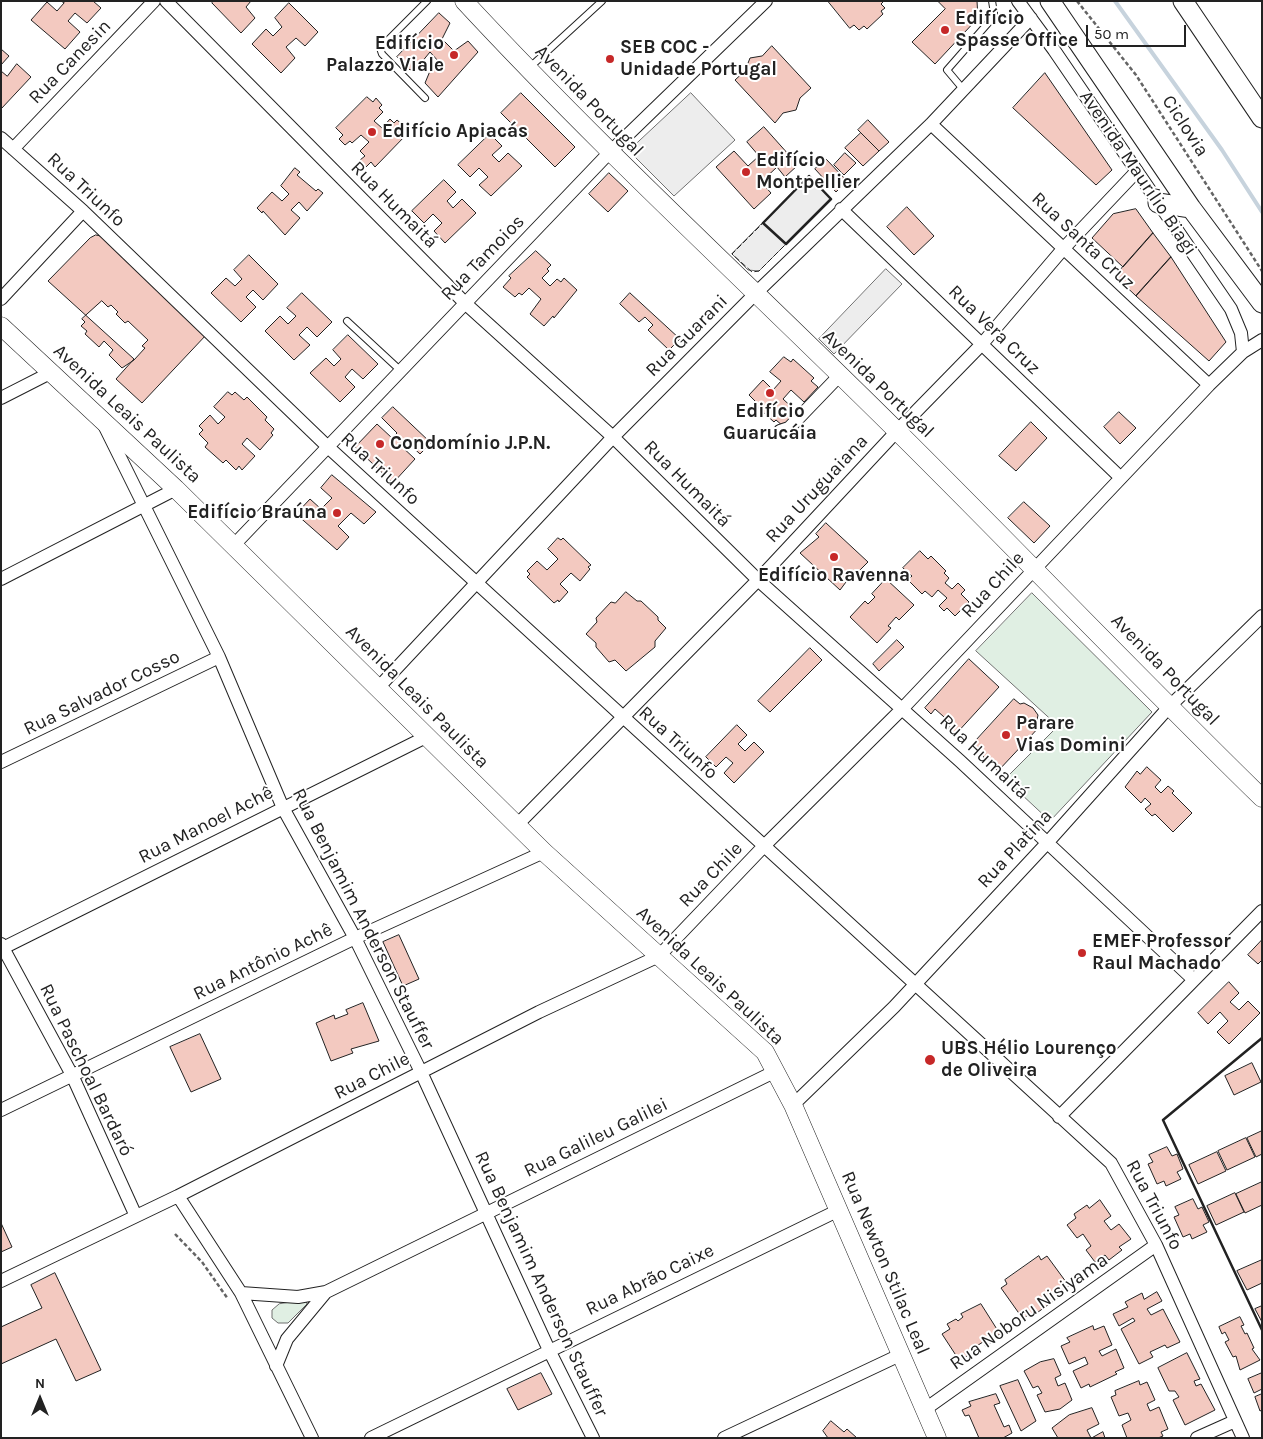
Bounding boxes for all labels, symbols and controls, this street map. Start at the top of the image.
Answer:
place label: Edifício Spasse Office [955,8,1078,52]
street label: Rua Canesin [24,15,116,109]
scale bar [1088,15,1188,47]
marker: Edifício Spasse Office [939,24,951,36]
text: 50 m [1094,25,1129,43]
place label: Edifício Palazzo Viale [326,33,444,77]
place label: SEB COC - Unidade Portugal [620,37,777,81]
street label: Avenida Portugal [530,41,648,161]
marker: Edifício Palazzo Viale [448,49,460,61]
marker: SEB COC - Unidade Portugal [604,53,616,65]
street label: Avenida Maurílio Biagi [1074,86,1202,260]
street label: Ciclovia [1157,91,1213,161]
place label: Edifício Apiacás [382,121,528,143]
marker: Edifício Apiacás [366,126,378,138]
street label: Rua Triunfo [42,148,130,232]
place label: Edifício Montpellier [756,150,860,194]
street label: Rua Humaitá [346,157,442,253]
marker: Edifício Montpellier [740,166,752,178]
street label: Rua Santa Cruz [1027,187,1139,295]
street label: Rua Tamoios [436,210,530,306]
street label: Rua Vera Cruz [943,281,1045,379]
street label: Rua Guarani [641,290,733,382]
street label: Avenida Portugal [818,325,938,443]
street label: Avenida Leais Paulista [48,340,206,488]
marker: Edifício Guarucáia [764,387,776,399]
place label: Edifício Guarucáia [723,401,817,445]
street label: Rua Triunfo [336,428,424,510]
street label: Rua Uruguaiana [761,430,873,548]
place label: Condomínio J.P.N. [390,433,550,455]
street label: Rua Humaitá [639,436,735,532]
marker: Condomínio J.P.N. [374,438,386,450]
place label: Edifício Braúna [187,502,327,524]
marker: Edifício Braúna [331,507,343,519]
street label: Rua Chile [957,547,1029,623]
marker: Edifício Ravenna [828,551,840,563]
place label: Edifício Ravenna [758,565,910,587]
street label: Avenida Portugal [1106,610,1224,730]
street label: Avenida Leais Paulista [341,621,493,773]
street label: Rua Salvador Cosso [20,645,184,741]
street label: Rua Triunfo [634,702,722,784]
street label: Rua Humaitá [935,710,1033,804]
place label: Parare Vias Domini [1016,713,1126,757]
marker: Parare Vias Domini [1000,729,1012,741]
street label: Rua Manoel Achê [135,781,277,869]
street label: Rua Benjamim Anderson Stauffer [287,785,439,1053]
street label: Rua Platina [973,805,1057,893]
street label: Rua Chile [674,838,748,912]
street label: Avenida Leais Paulista [631,902,789,1050]
street label: Rua Antônio Achê [190,918,336,1006]
place label: EMEF Professor Raul Machado [1092,931,1231,975]
marker: EMEF Professor Raul Machado [1076,947,1088,959]
street label: Rua Paschoal Bardaró [34,980,138,1160]
place label: UBS Hélio Lourenço de Oliveira [941,1038,1117,1082]
street label: Rua Chile [330,1047,414,1105]
marker: UBS Hélio Lourenço de Oliveira [923,1053,937,1067]
street label: Rua Galileu Galilei [520,1093,672,1183]
street label: Rua Benjamim Anderson Stauffer [469,1148,613,1420]
street label: Rua Triunfo [1121,1156,1187,1254]
street label: Rua Newton Stilac Leal [836,1168,934,1358]
street label: Rua Abrão Caixe [582,1239,718,1321]
street label: Rua Noboru Nisiyama [946,1249,1112,1375]
north arrow [15,1374,65,1424]
text: N [35,1375,45,1392]

